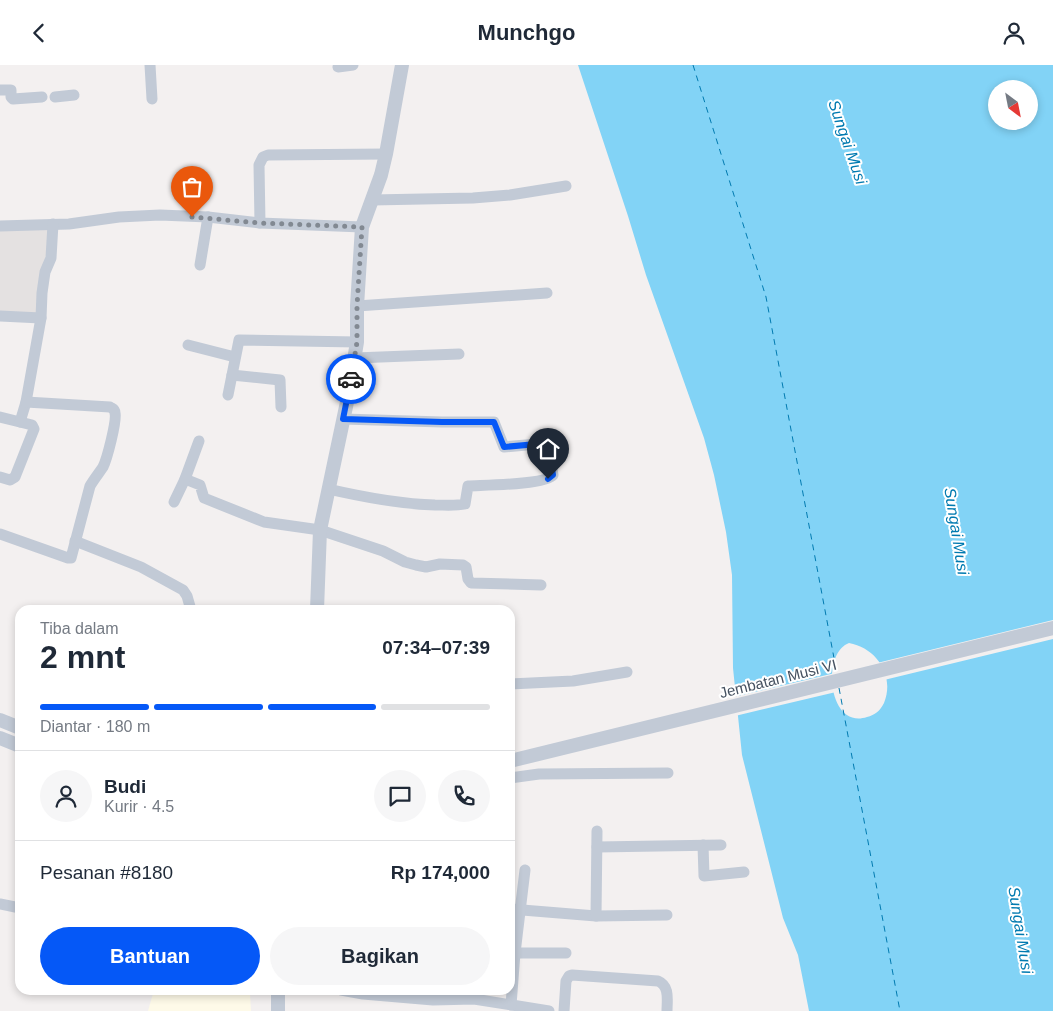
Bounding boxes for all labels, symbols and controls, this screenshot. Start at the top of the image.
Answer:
icon: back [25,19,53,47]
icon: person [1000,19,1028,47]
text: Munchgo [478,20,575,45]
north arrow [988,80,1038,130]
map controls [988,80,1038,130]
water label: Sungai Musi [825,98,870,187]
pin [171,166,213,217]
icon: bag [178,173,206,201]
courier [326,354,376,404]
icon: car [337,365,365,393]
pin [527,428,569,479]
icon: home [534,435,562,463]
water label: Sungai Musi [941,486,972,576]
text: Tiba dalam [40,620,119,637]
text: 07:34–07:39 [382,637,490,658]
text: 2 mnt [40,639,125,675]
street label: Jembatan Musi VI [718,656,838,701]
text: Diantar · 180 m [40,718,150,735]
button: person [40,770,92,822]
button: chat [374,770,426,822]
button: phone [438,770,490,822]
text: Budi [104,776,146,797]
text: Kurir · 4.5 [104,798,174,815]
text: Pesanan #8180 [40,862,173,883]
text: Rp 174,000 [391,862,490,883]
water label: Sungai Musi [1005,885,1036,975]
button: Bantuan [40,927,260,985]
button: Bagikan [270,927,490,985]

